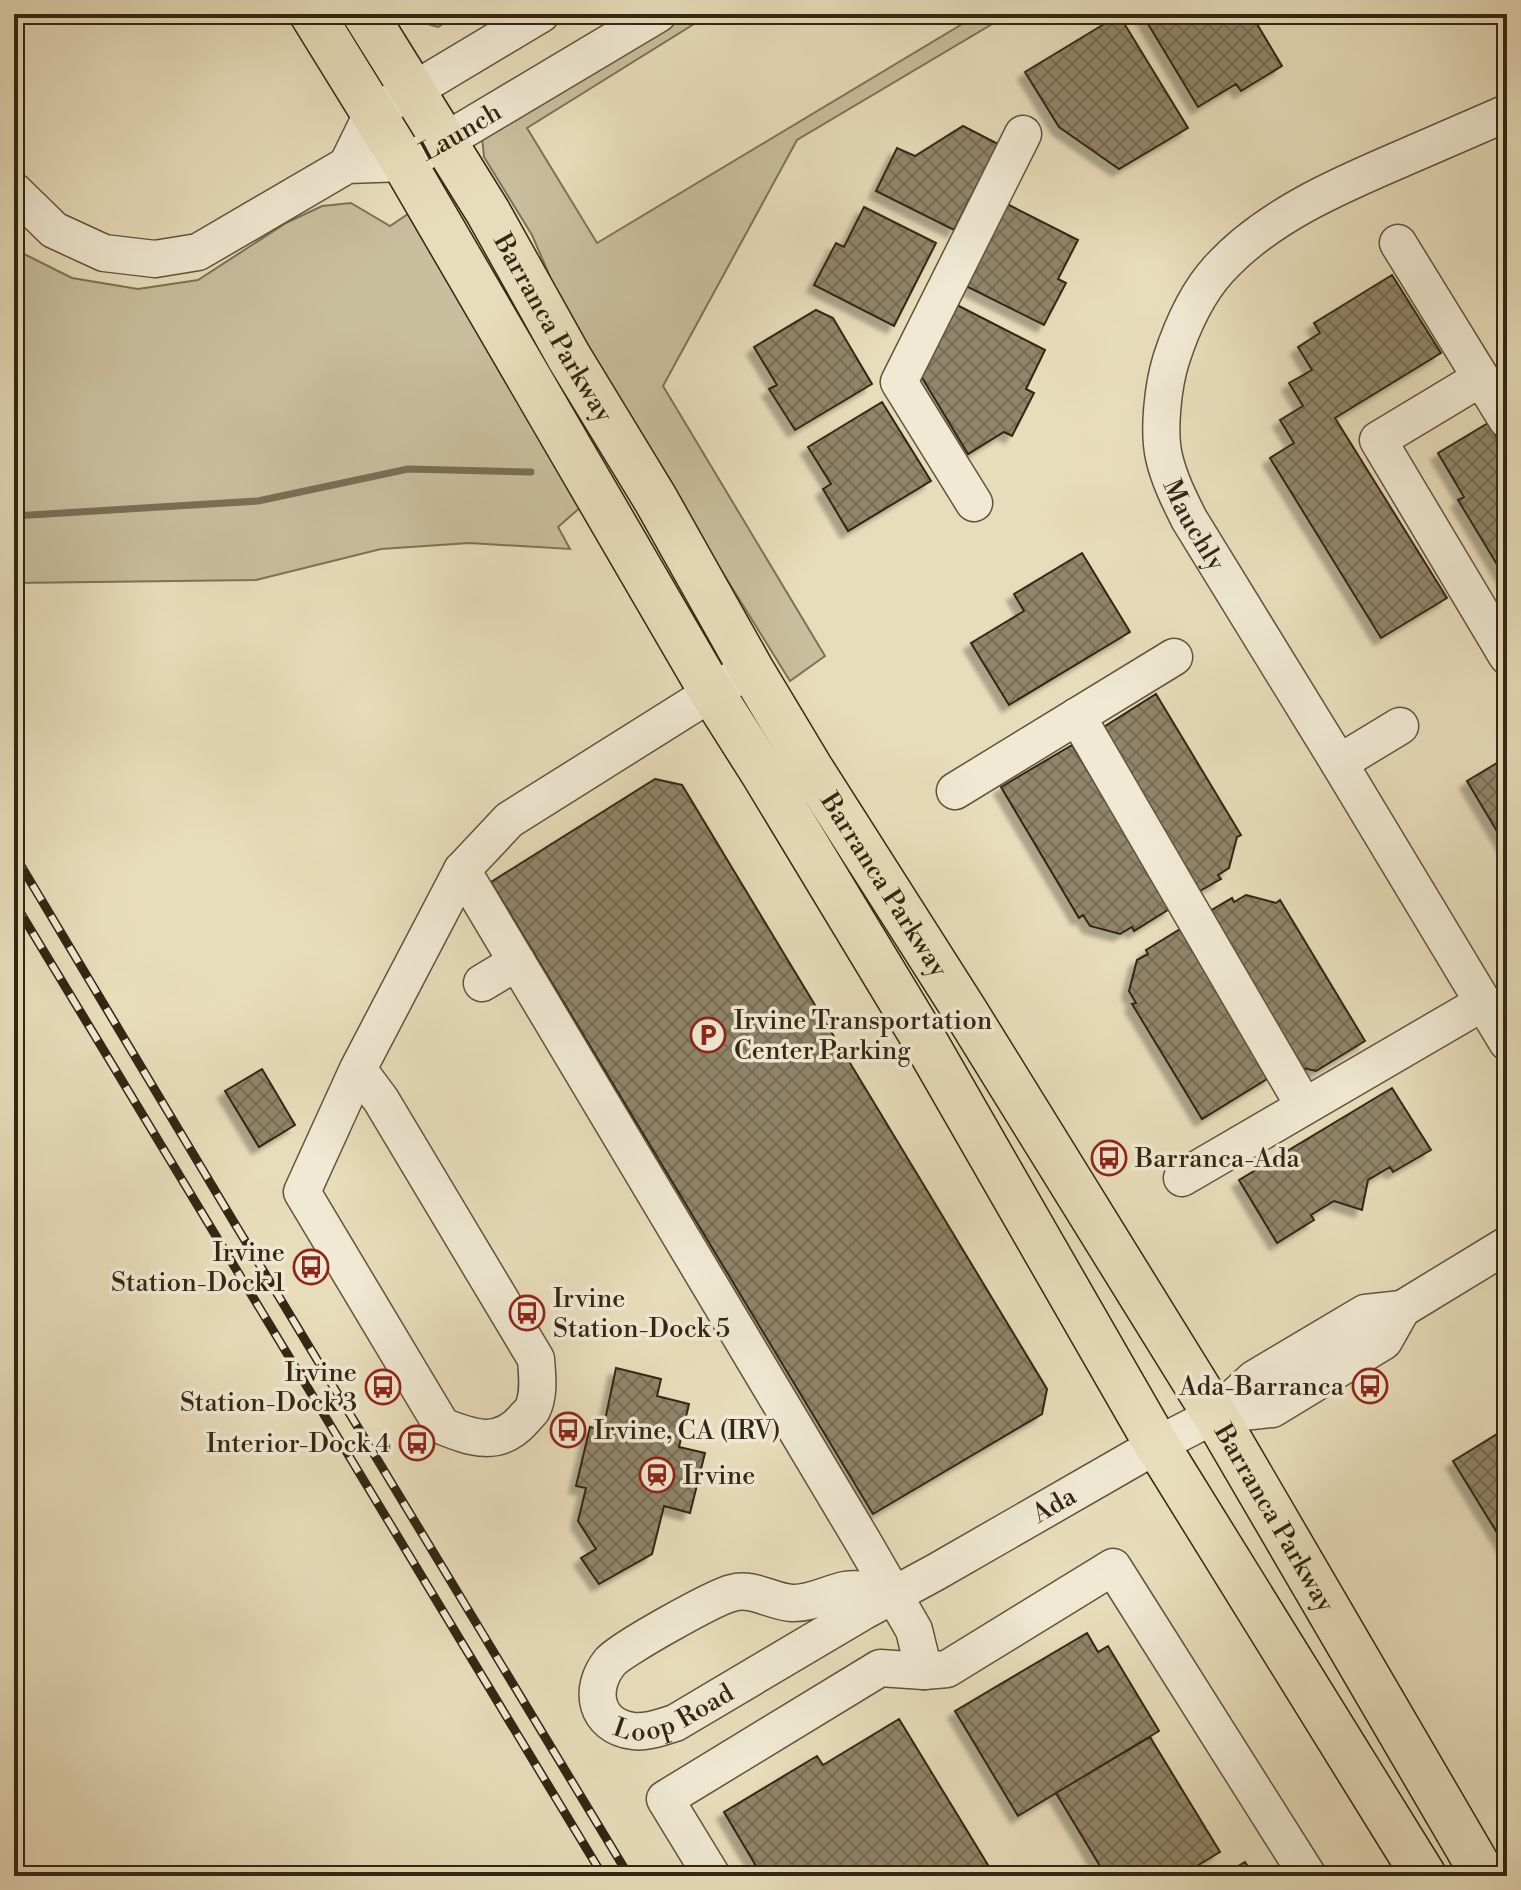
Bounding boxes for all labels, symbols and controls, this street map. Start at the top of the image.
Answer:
street label: Launch [415,96,508,169]
street label: Barranca Parkway [486,227,620,429]
street label: Mauchly [1155,475,1232,577]
street label: Barranca Parkway [813,786,954,984]
place label: Irvine Transportation Center Parking [734,1005,992,1067]
parking icon: Irvine Transportation Center Parking [689,1016,727,1054]
bus stop icon: Barranca-Ada [1090,1139,1128,1177]
place label: Barranca-Ada [1134,1143,1301,1175]
place label: Irvine Station-Dock 1 [111,1237,285,1299]
bus stop icon: Irvine Station-Dock 1 [292,1248,330,1286]
place label: Irvine Station-Dock 5 [553,1283,730,1345]
bus stop icon: Irvine Station-Dock 5 [508,1294,546,1332]
place label: Irvine Station-Dock 3 [180,1357,357,1419]
bus stop icon: Ada-Barranca [1351,1367,1389,1405]
bus stop icon: Irvine Station-Dock 3 [364,1368,402,1406]
place label: Ada-Barranca [1178,1371,1345,1403]
bus stop icon: Irvine, CA (IRV) [549,1411,587,1449]
place label: Irvine, CA (IRV) [594,1415,781,1447]
street label: Barranca Parkway [1206,1418,1342,1618]
bus stop icon: Interior-Dock 4 [398,1424,436,1462]
place label: Interior-Dock 4 [206,1428,391,1460]
station icon: Irvine [638,1456,676,1494]
place label: Irvine [683,1460,755,1492]
street label: Ada [1026,1480,1083,1531]
street label: Loop Road [609,1677,740,1748]

